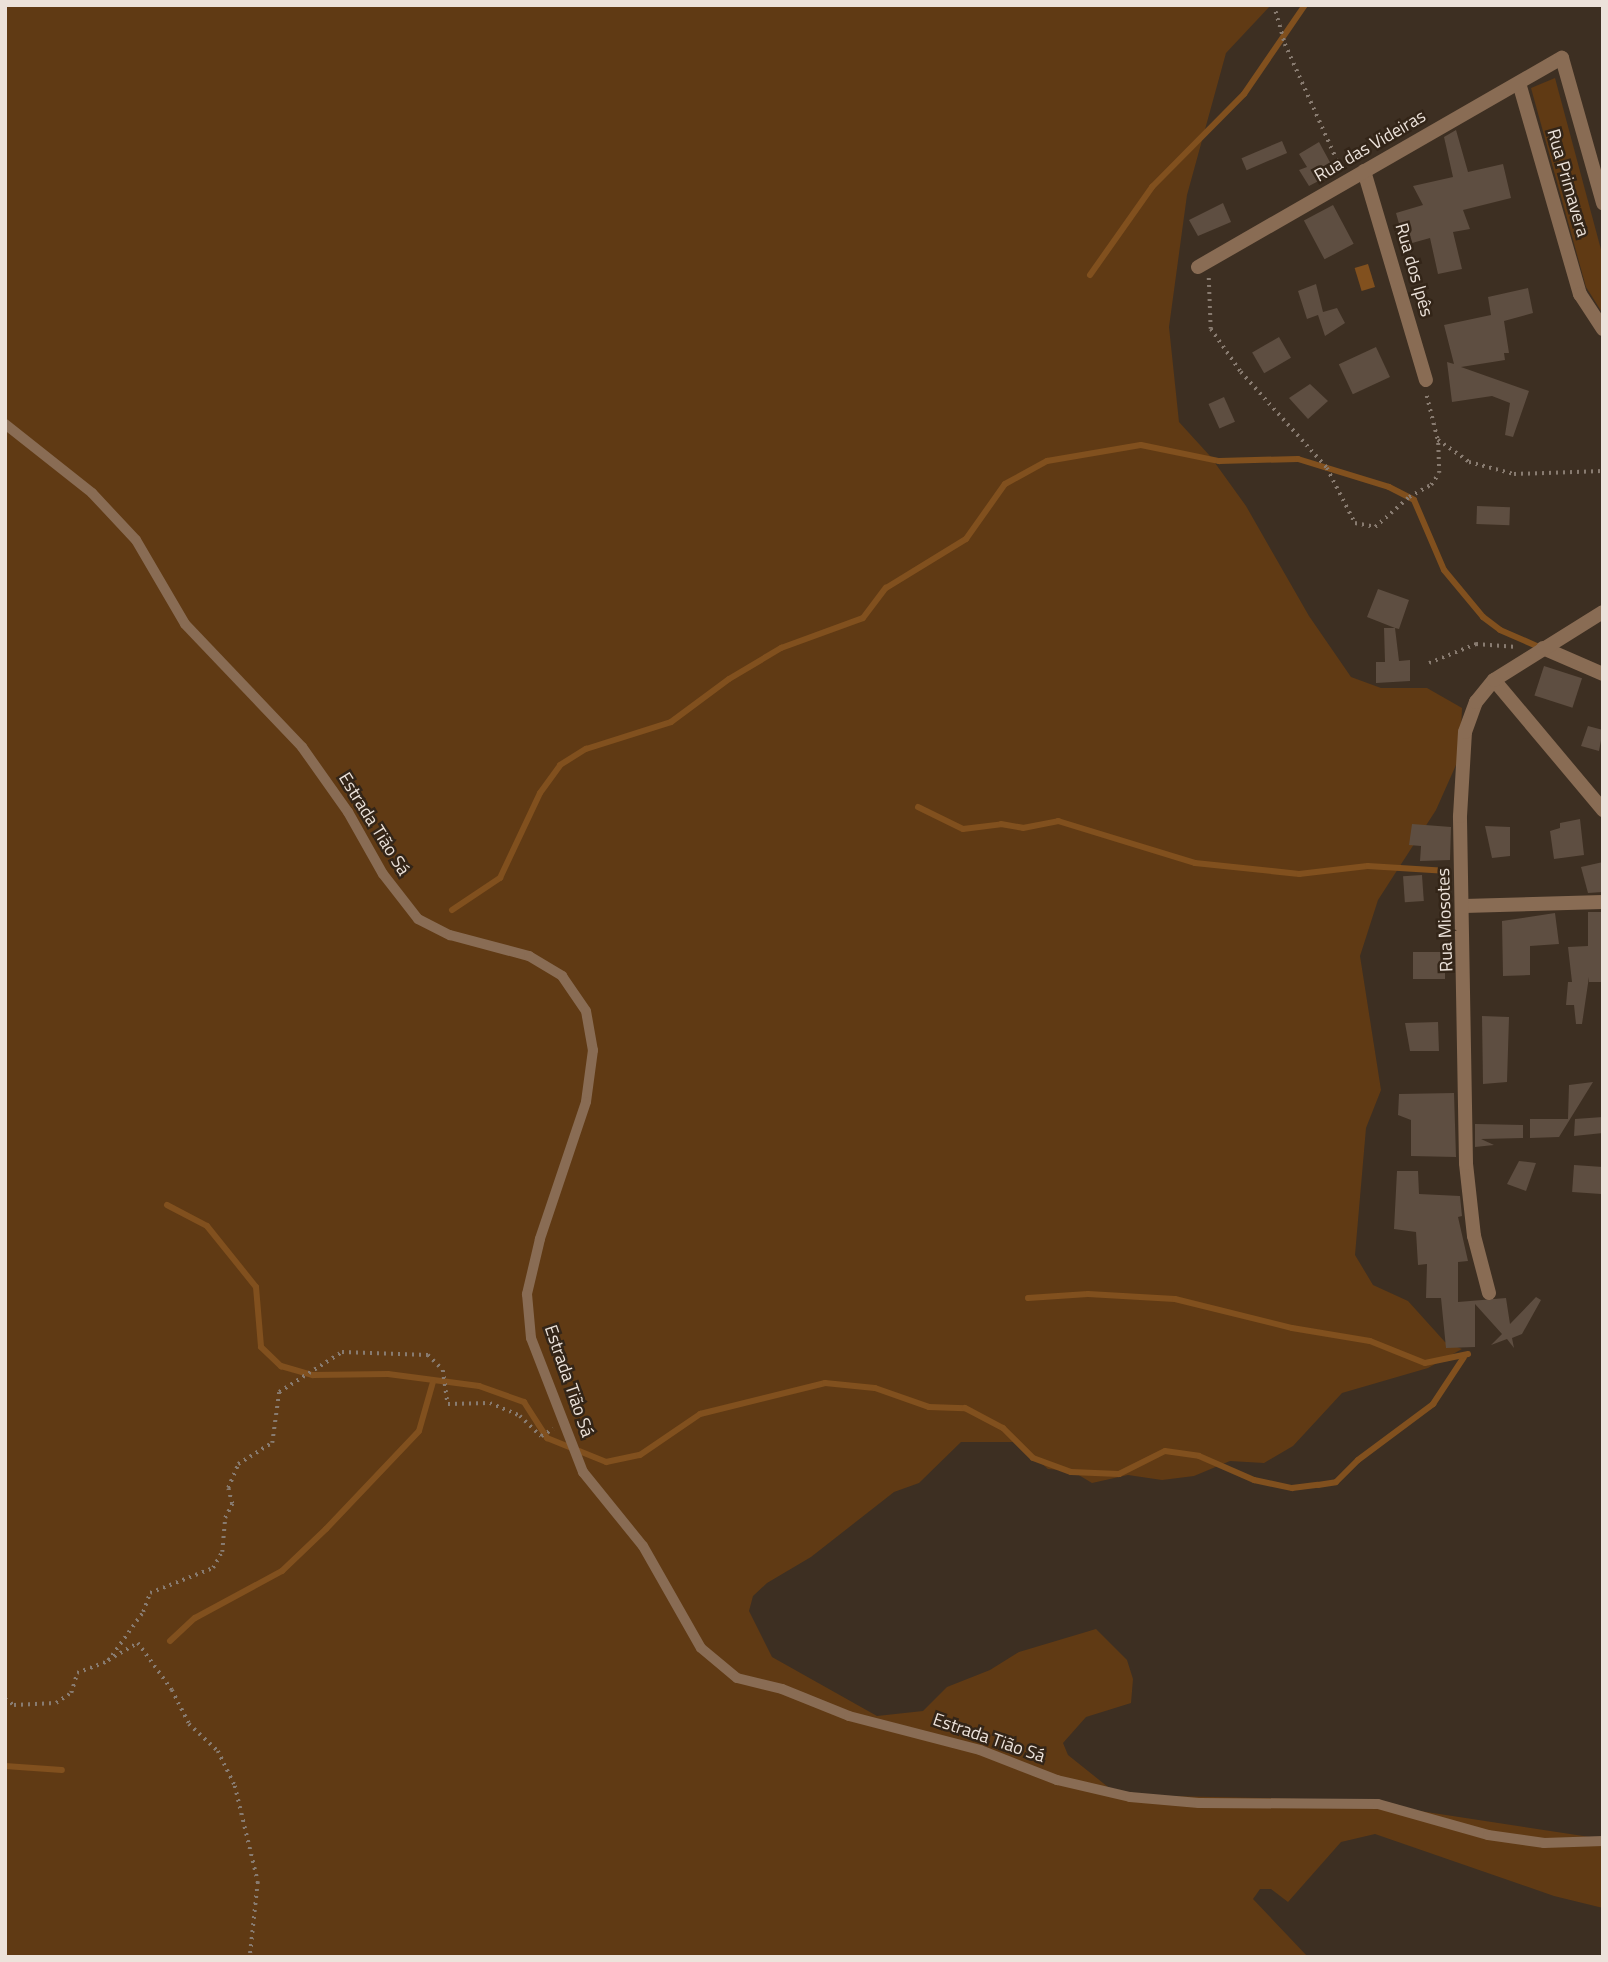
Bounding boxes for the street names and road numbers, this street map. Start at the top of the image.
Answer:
street label: Rua das Videiras [1310,105,1430,187]
street label: Rua Primavera [1542,127,1594,239]
street label: Rua dos Ipês [1390,221,1438,319]
street label: Estrada Tião Sá [334,769,414,879]
street label: Rua Miosotes [1432,868,1458,972]
street label: Estrada Tião Sá [540,1322,598,1440]
street label: Estrada Tião Sá [930,1709,1048,1767]

